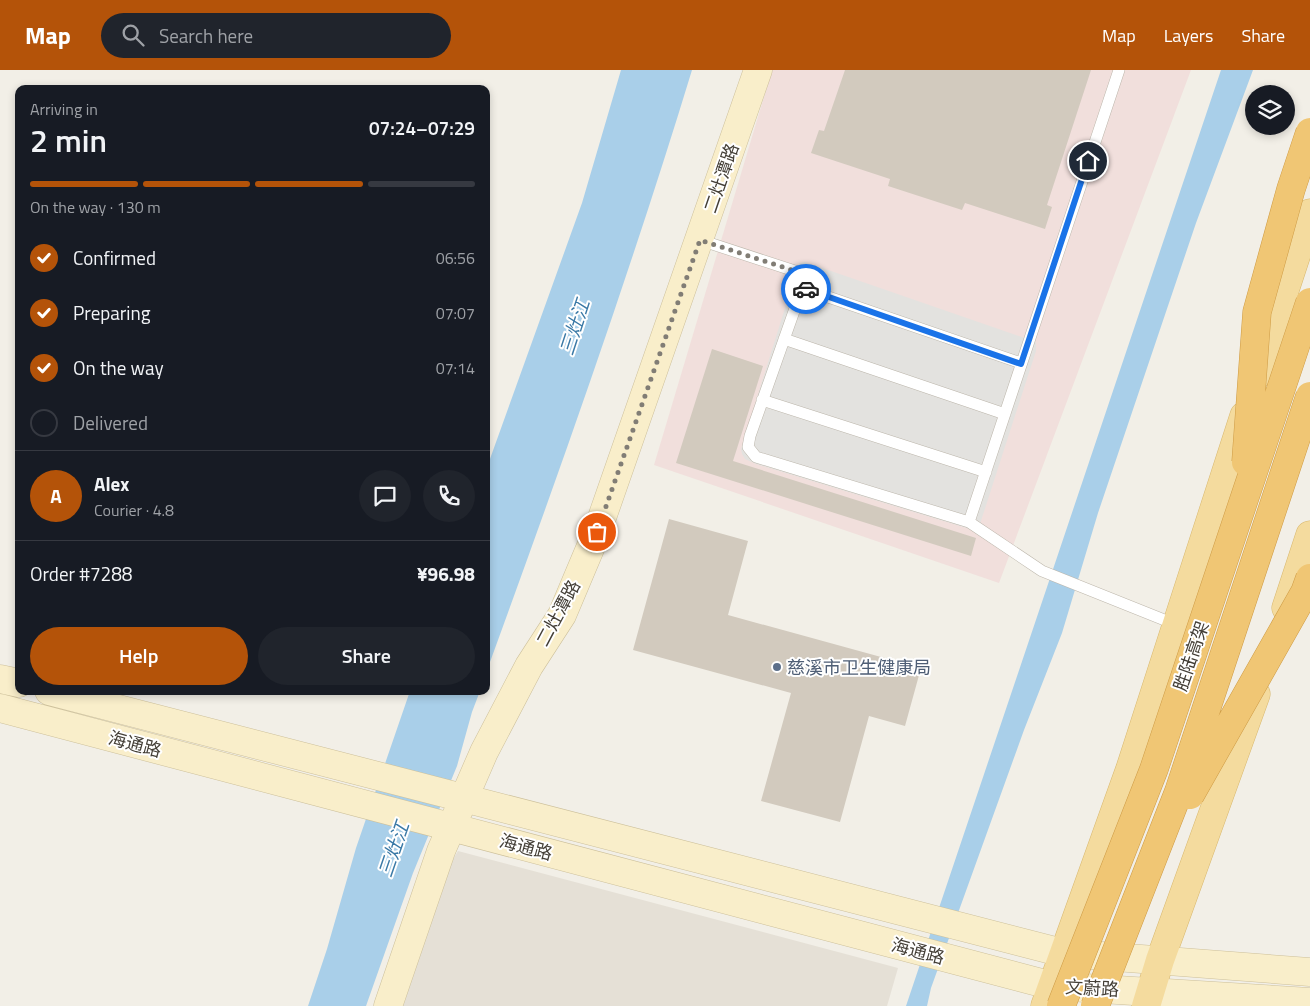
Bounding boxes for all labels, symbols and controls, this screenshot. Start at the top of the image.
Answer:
search box [101,13,451,58]
text: Map [25,17,71,53]
icon: search [119,21,147,49]
text: Search here [159,21,253,50]
text: Map [1102,22,1136,49]
text: Layers [1164,22,1213,49]
text: Share [1241,22,1285,49]
map controls [1245,85,1295,135]
button: layers [1245,85,1295,135]
text: Arriving in [30,97,98,121]
text: 07:24–07:29 [369,113,475,142]
text: 2 min [30,116,107,164]
street label: 二灶潭路 [697,140,745,216]
pin [1067,140,1109,182]
icon: home [1074,147,1102,175]
text: On the way · 130 m [30,195,161,219]
text: Confirmed [73,243,156,272]
icon: check [30,244,58,272]
text: 06:56 [436,246,475,270]
courier [781,264,831,314]
icon: car [792,275,820,303]
water label: 三灶江 [551,294,597,359]
text: Preparing [73,298,150,327]
icon: check [30,299,58,327]
text: 07:07 [436,301,475,325]
text: On the way [73,353,164,382]
icon: check [30,354,58,382]
text: 07:14 [436,356,475,380]
text: Delivered [73,408,148,437]
text: Alex [94,469,129,498]
button: chat [359,470,411,522]
button: phone [423,470,475,522]
text: A [50,481,62,510]
text: Courier · 4.8 [94,498,174,522]
pin [576,511,618,553]
icon: bag [583,518,611,546]
text: Order #7288 [30,559,132,588]
text: ¥96.98 [417,559,475,588]
street label: 二灶潭路 [529,575,587,651]
street label: 胜陆高架 [1167,618,1215,694]
button: Help [30,627,248,685]
button: Share [258,627,475,685]
place label: 慈溪市卫生健康局 [787,654,931,681]
marker: 慈溪市卫生健康局 [771,661,783,673]
street label: 海通路 [105,724,165,764]
water label: 三灶江 [370,815,417,881]
street label: 海通路 [496,827,556,867]
street label: 海通路 [888,931,948,971]
street label: 文蔚路 [1064,973,1120,1003]

